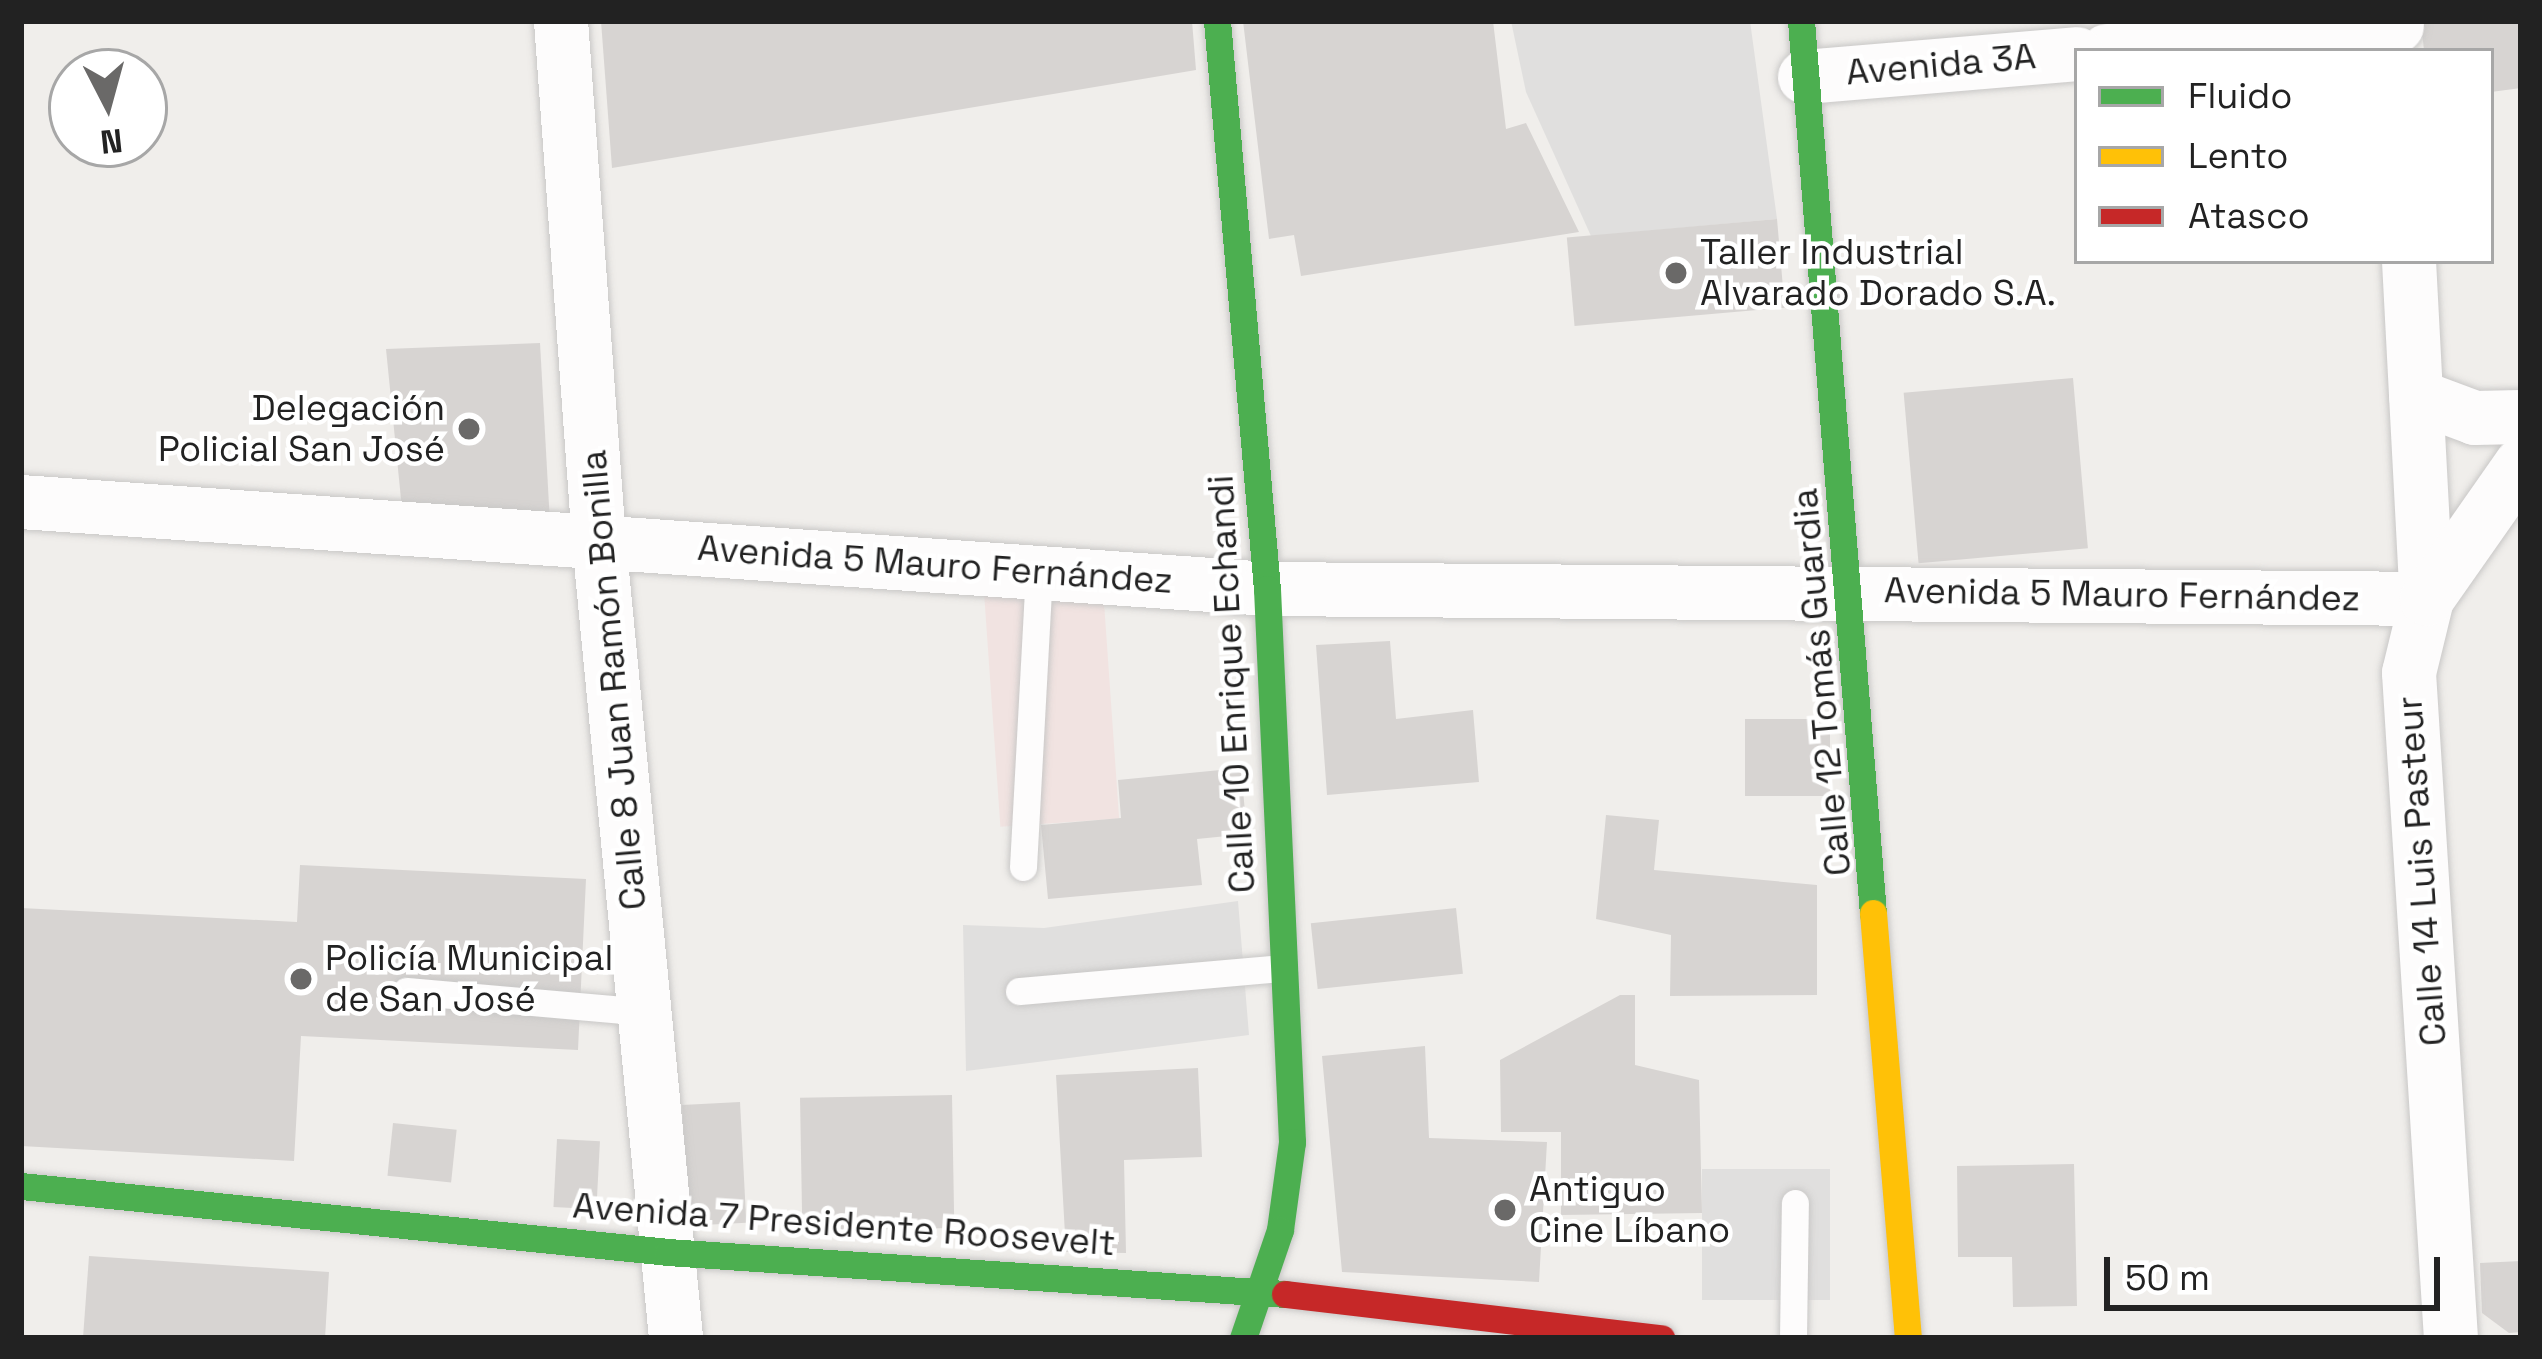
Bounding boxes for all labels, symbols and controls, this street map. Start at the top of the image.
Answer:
street label: Avenida 3A [1844,35,2038,95]
north arrow [48,48,168,168]
legend [2074,48,2494,264]
text: Fluido [2188,73,2293,119]
text: N [98,119,125,163]
text: Lento [2188,133,2289,179]
text: Atasco [2188,193,2310,239]
place label: Taller Industrial Alvarado Dorado S.A. [1700,230,2056,315]
marker: Taller Industrial Alvarado Dorado S.A. [1663,260,1689,286]
place label: Delegación Policial San José [158,386,445,471]
marker: Delegación Policial San José [456,416,482,442]
street label: Calle 8 Juan Ramón Bonilla [572,448,656,912]
street label: Calle 10 Enrique Echandi [1199,474,1265,894]
street label: Calle 12 Tomás Guardia [1784,486,1860,878]
street label: Avenida 5 Mauro Fernández [696,527,1174,603]
street label: Avenida 5 Mauro Fernández [1884,569,2360,621]
street label: Calle 14 Luis Pasteur [2388,695,2456,1047]
place label: Policía Municipal de San José [325,936,613,1021]
marker: Policía Municipal de San José [288,966,314,992]
place label: Antiguo Cine Líbano [1529,1167,1730,1252]
street label: Avenida 7 Presidente Roosevelt [571,1184,1117,1266]
marker: Antiguo Cine Líbano [1492,1197,1518,1223]
scale bar [2110,1233,2446,1307]
text: 50 m [2125,1255,2210,1301]

